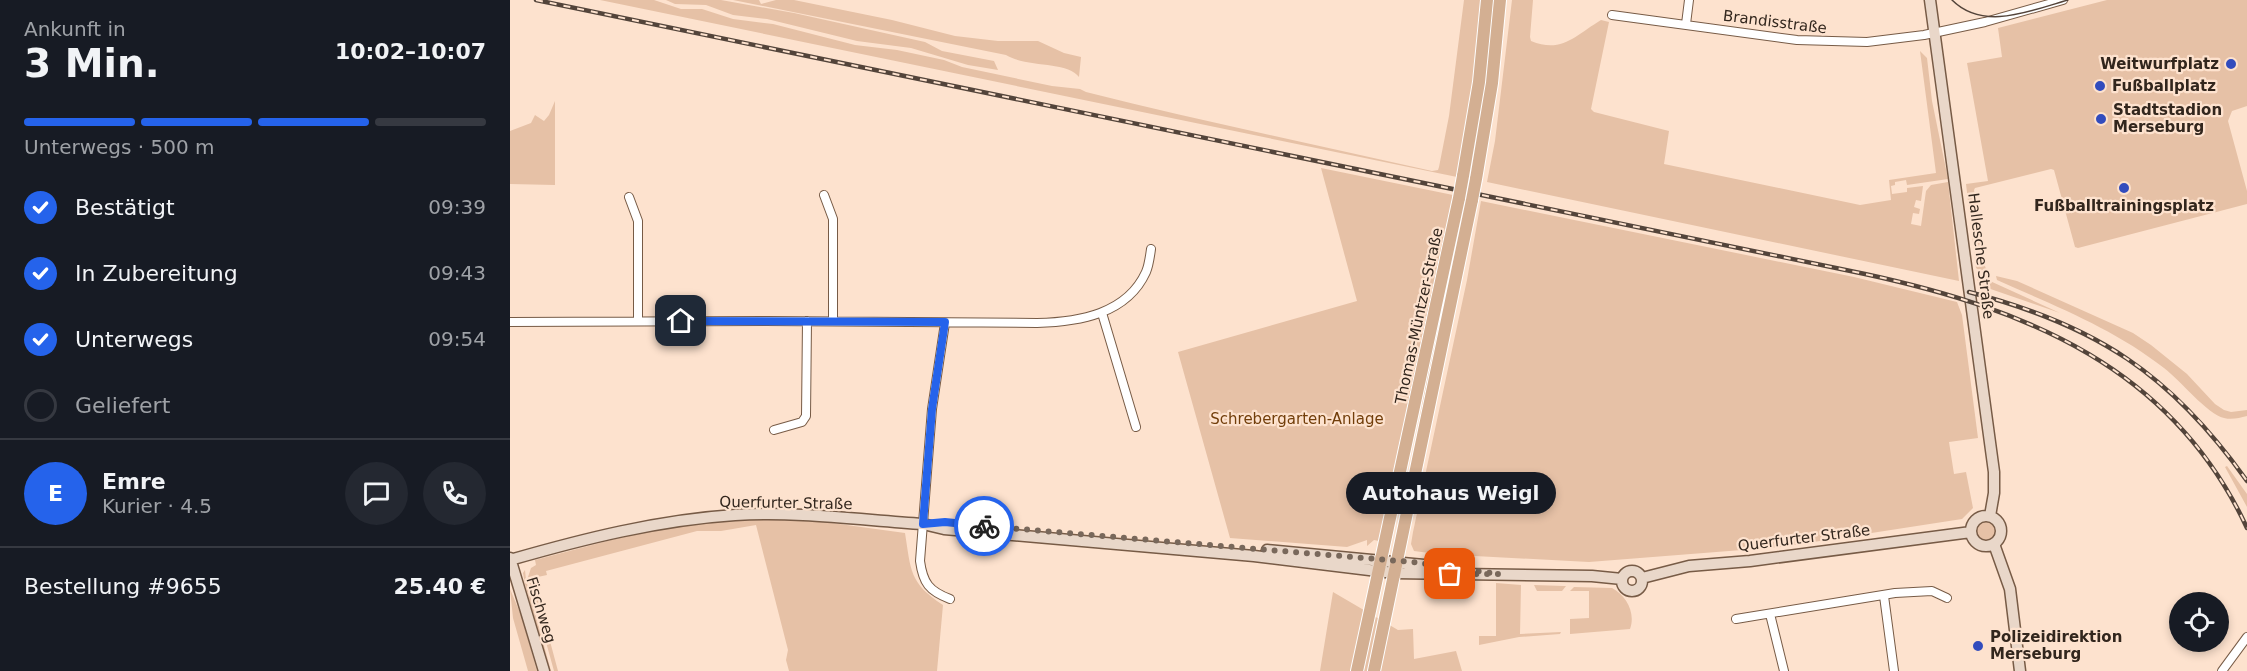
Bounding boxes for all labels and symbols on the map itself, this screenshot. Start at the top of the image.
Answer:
street label: Brandisstraße [1722,7,1828,37]
place label: Weitwurfplatz [2100,55,2219,73]
marker: Weitwurfplatz [2224,57,2238,71]
place label: Fußballplatz [2112,77,2216,95]
marker: Fußballplatz [2093,79,2107,93]
place label: Stadtstadion Merseburg [2113,101,2222,136]
marker: Stadtstadion Merseburg [2094,112,2108,126]
marker: Fußballtrainingsplatz [2117,181,2131,195]
street label: Hallesche Straße [1964,192,1998,320]
place label: Fußballtrainingsplatz [2034,197,2214,215]
street label: Thomas-Müntzer-Straße [1391,226,1447,407]
pin [655,295,706,346]
park label: Schrebergarten-Anlage [1210,410,1384,428]
callout: Autohaus Weigl [1345,472,1555,514]
street label: Querfurter Straße [719,493,853,513]
courier [954,496,1014,556]
street label: Querfurter Straße [1737,521,1871,555]
pin [1424,548,1475,599]
street label: Fischweg [522,575,560,645]
place label: Polizeidirektion Merseburg [1990,628,2122,663]
marker: Polizeidirektion Merseburg [1971,639,1985,653]

